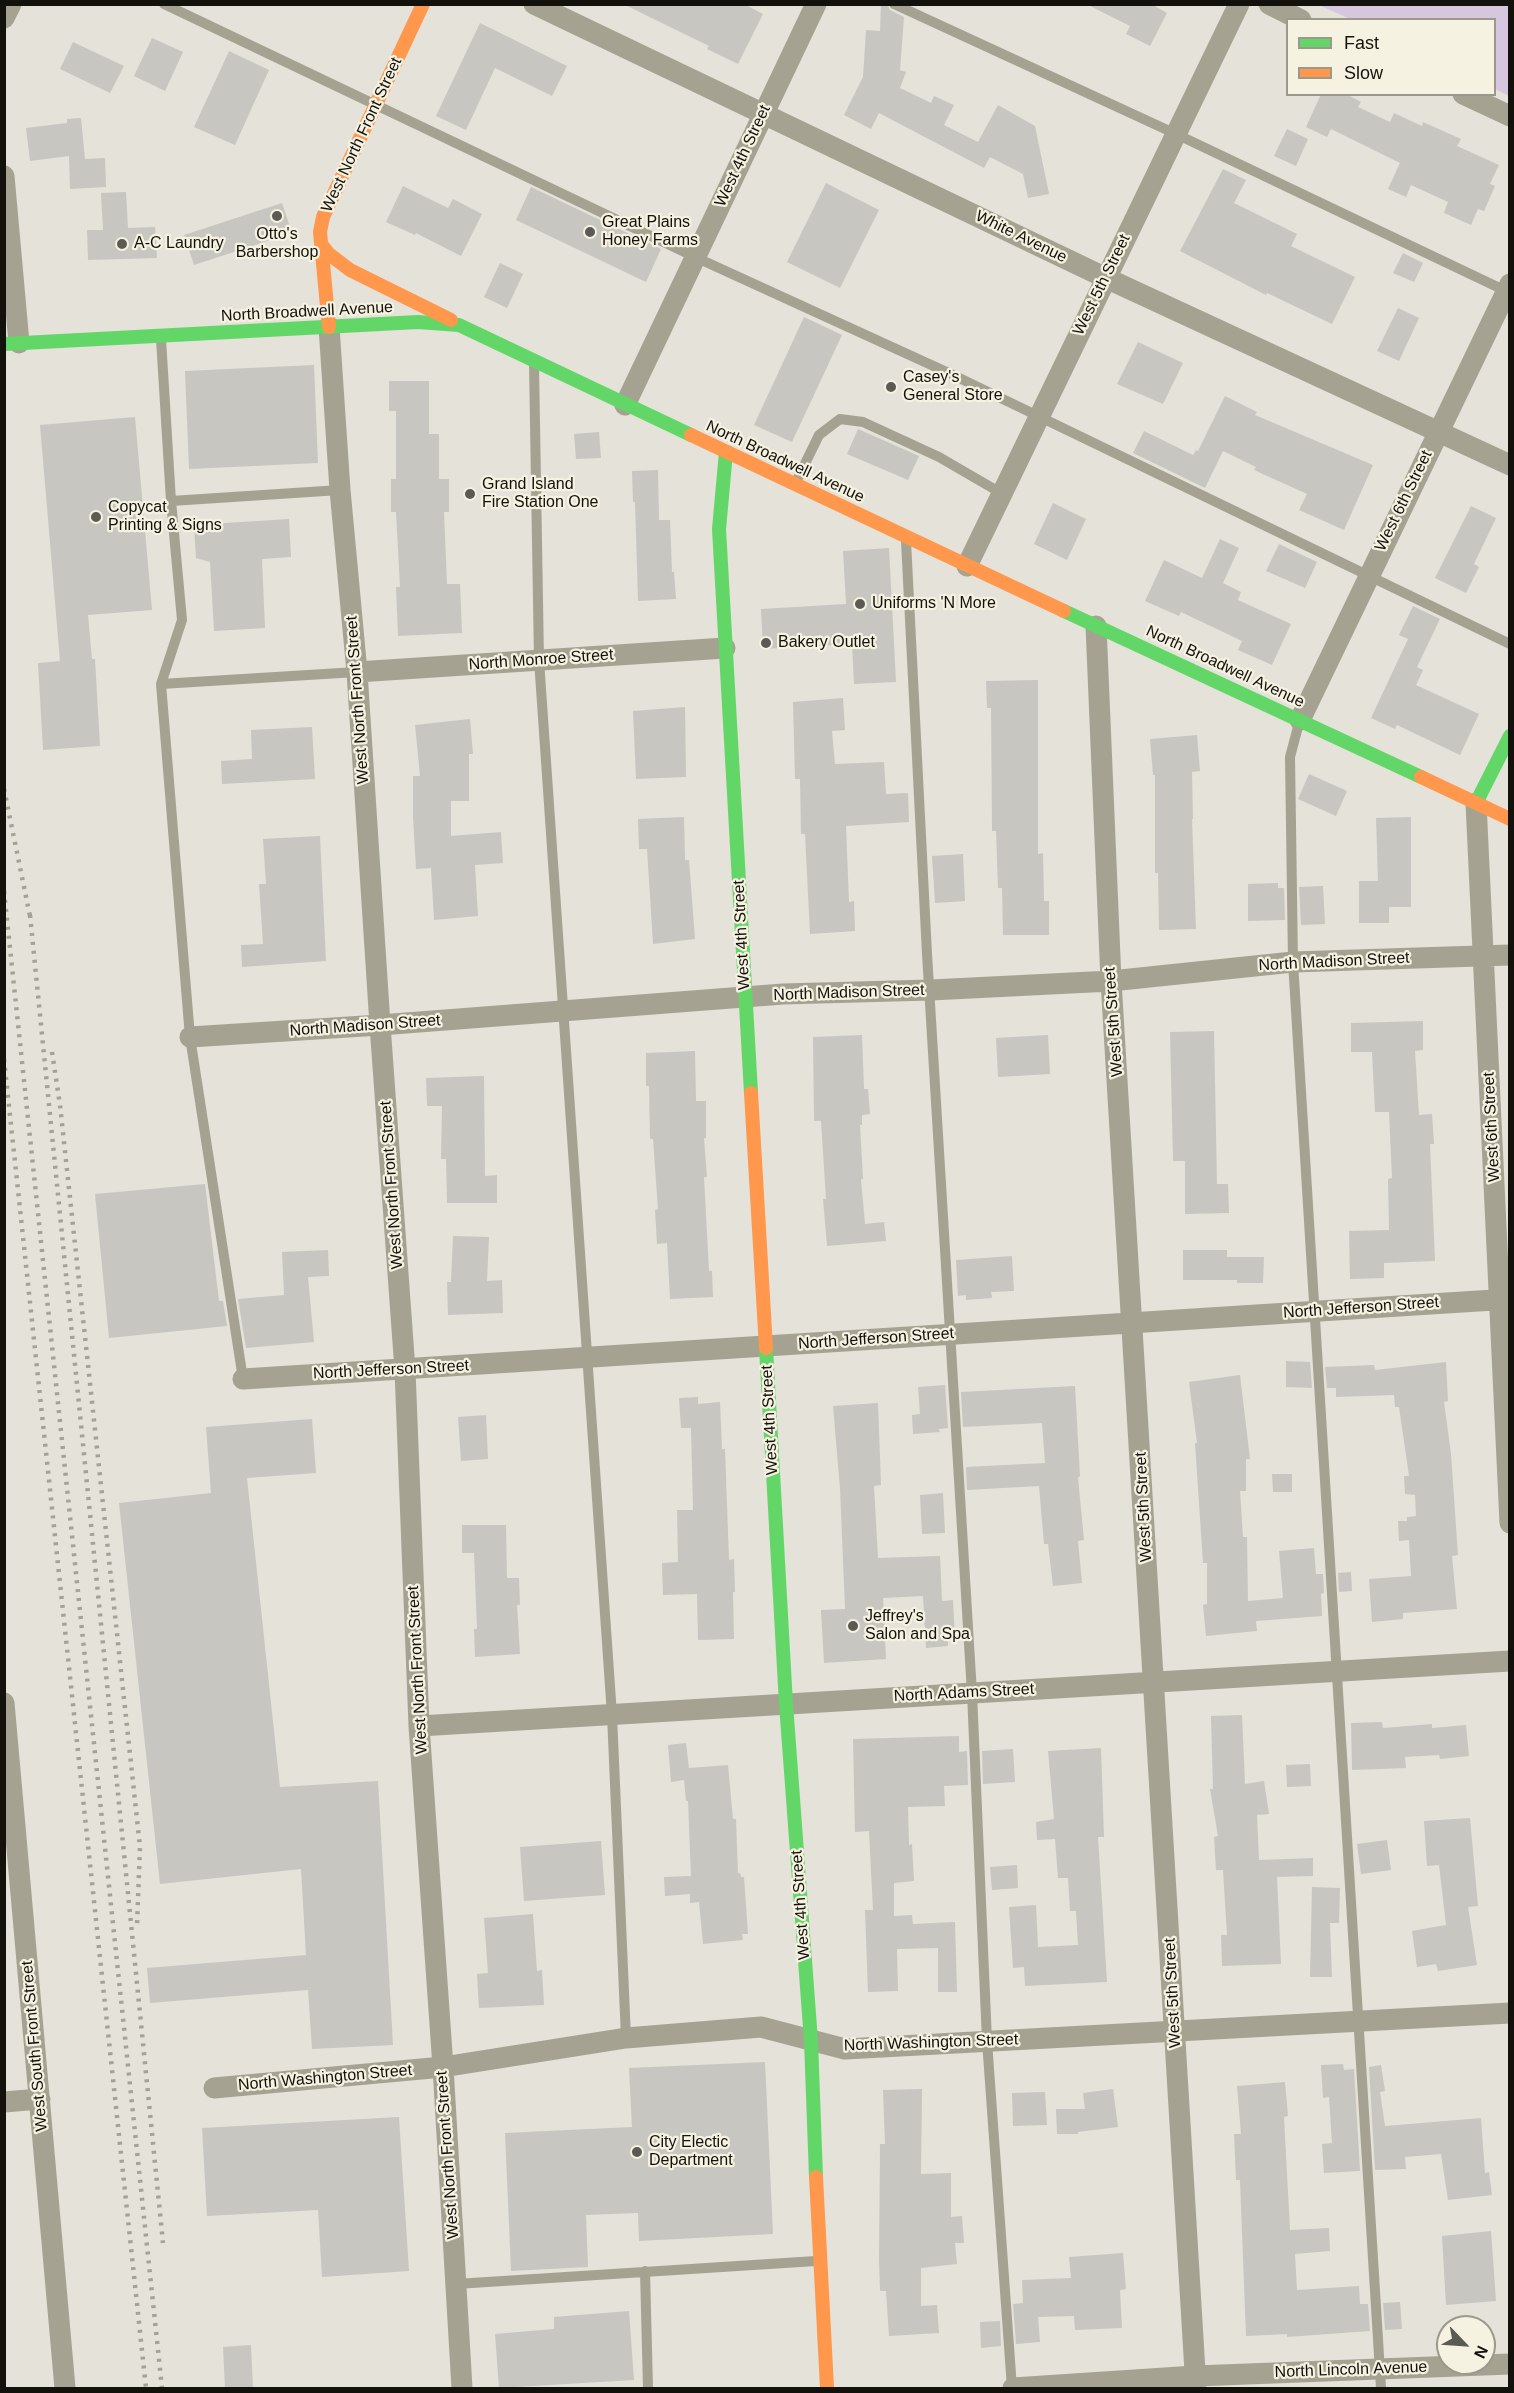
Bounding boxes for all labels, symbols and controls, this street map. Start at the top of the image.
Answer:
legend [1286,18,1496,96]
text: Fast [1344,33,1379,53]
street label: West North Front Street [318,55,406,215]
text: Slow [1344,63,1383,83]
street label: West 4th Street [711,102,775,210]
street label: White Avenue [972,207,1070,267]
marker: Otto's Barbershop [270,209,284,223]
place label: Great Plains Honey Farms [602,213,698,251]
place label: Otto's Barbershop [236,225,318,263]
marker: Great Plains Honey Farms [583,225,597,239]
street label: West 5th Street [1069,231,1135,339]
place label: A-C Laundry [134,234,224,254]
marker: A-C Laundry [115,237,129,251]
street label: North Broadwell Avenue [220,298,394,326]
place label: Casey's General Store [903,368,1003,406]
marker: Casey's General Store [884,380,898,394]
street label: North Broadwell Avenue [703,417,867,507]
street label: West 6th Street [1371,447,1437,555]
place label: Grand Island Fire Station One [482,475,598,513]
marker: Grand Island Fire Station One [463,487,477,501]
place label: Copycat Printing & Signs [108,498,222,536]
marker: Copycat Printing & Signs [89,510,103,524]
place label: Uniforms 'N More [872,594,996,614]
marker: Uniforms 'N More [853,597,867,611]
street label: West North Front Street [343,615,373,785]
street label: North Broadwell Avenue [1143,622,1307,712]
place label: Bakery Outlet [778,633,875,653]
marker: Bakery Outlet [759,636,773,650]
street label: North Monroe Street [468,645,614,675]
street label: West 4th Street [730,880,754,990]
street label: North Madison Street [1258,948,1410,976]
street label: West 5th Street [1101,966,1127,1078]
street label: North Madison Street [773,981,925,1005]
street label: North Madison Street [289,1011,441,1041]
street label: West 6th Street [1480,1072,1504,1182]
street label: West North Front Street [377,1100,407,1270]
street label: North Jefferson Street [1282,1293,1440,1323]
street label: North Jefferson Street [797,1324,955,1354]
street label: North Jefferson Street [312,1356,470,1384]
street label: West 4th Street [758,1365,782,1475]
street label: West 5th Street [1132,1452,1156,1562]
street label: West North Front Street [404,1585,432,1755]
place label: Jeffrey's Salon and Spa [865,1607,970,1645]
marker: Jeffrey's Salon and Spa [846,1619,860,1633]
street label: North Adams Street [893,1680,1035,1706]
street label: West 4th Street [788,1849,814,1961]
street label: West 5th Street [1161,1938,1185,2048]
street label: West South Front Street [18,1960,52,2132]
street label: North Washington Street [843,2030,1019,2056]
street label: North Washington Street [237,2061,413,2095]
street label: West North Front Street [433,2070,463,2240]
place label: City Electic Department [649,2133,733,2171]
marker: City Electic Department [630,2145,644,2159]
north arrow [1436,2315,1496,2375]
text: N [1471,2343,1491,2361]
street label: North Lincoln Avenue [1274,2358,1428,2382]

